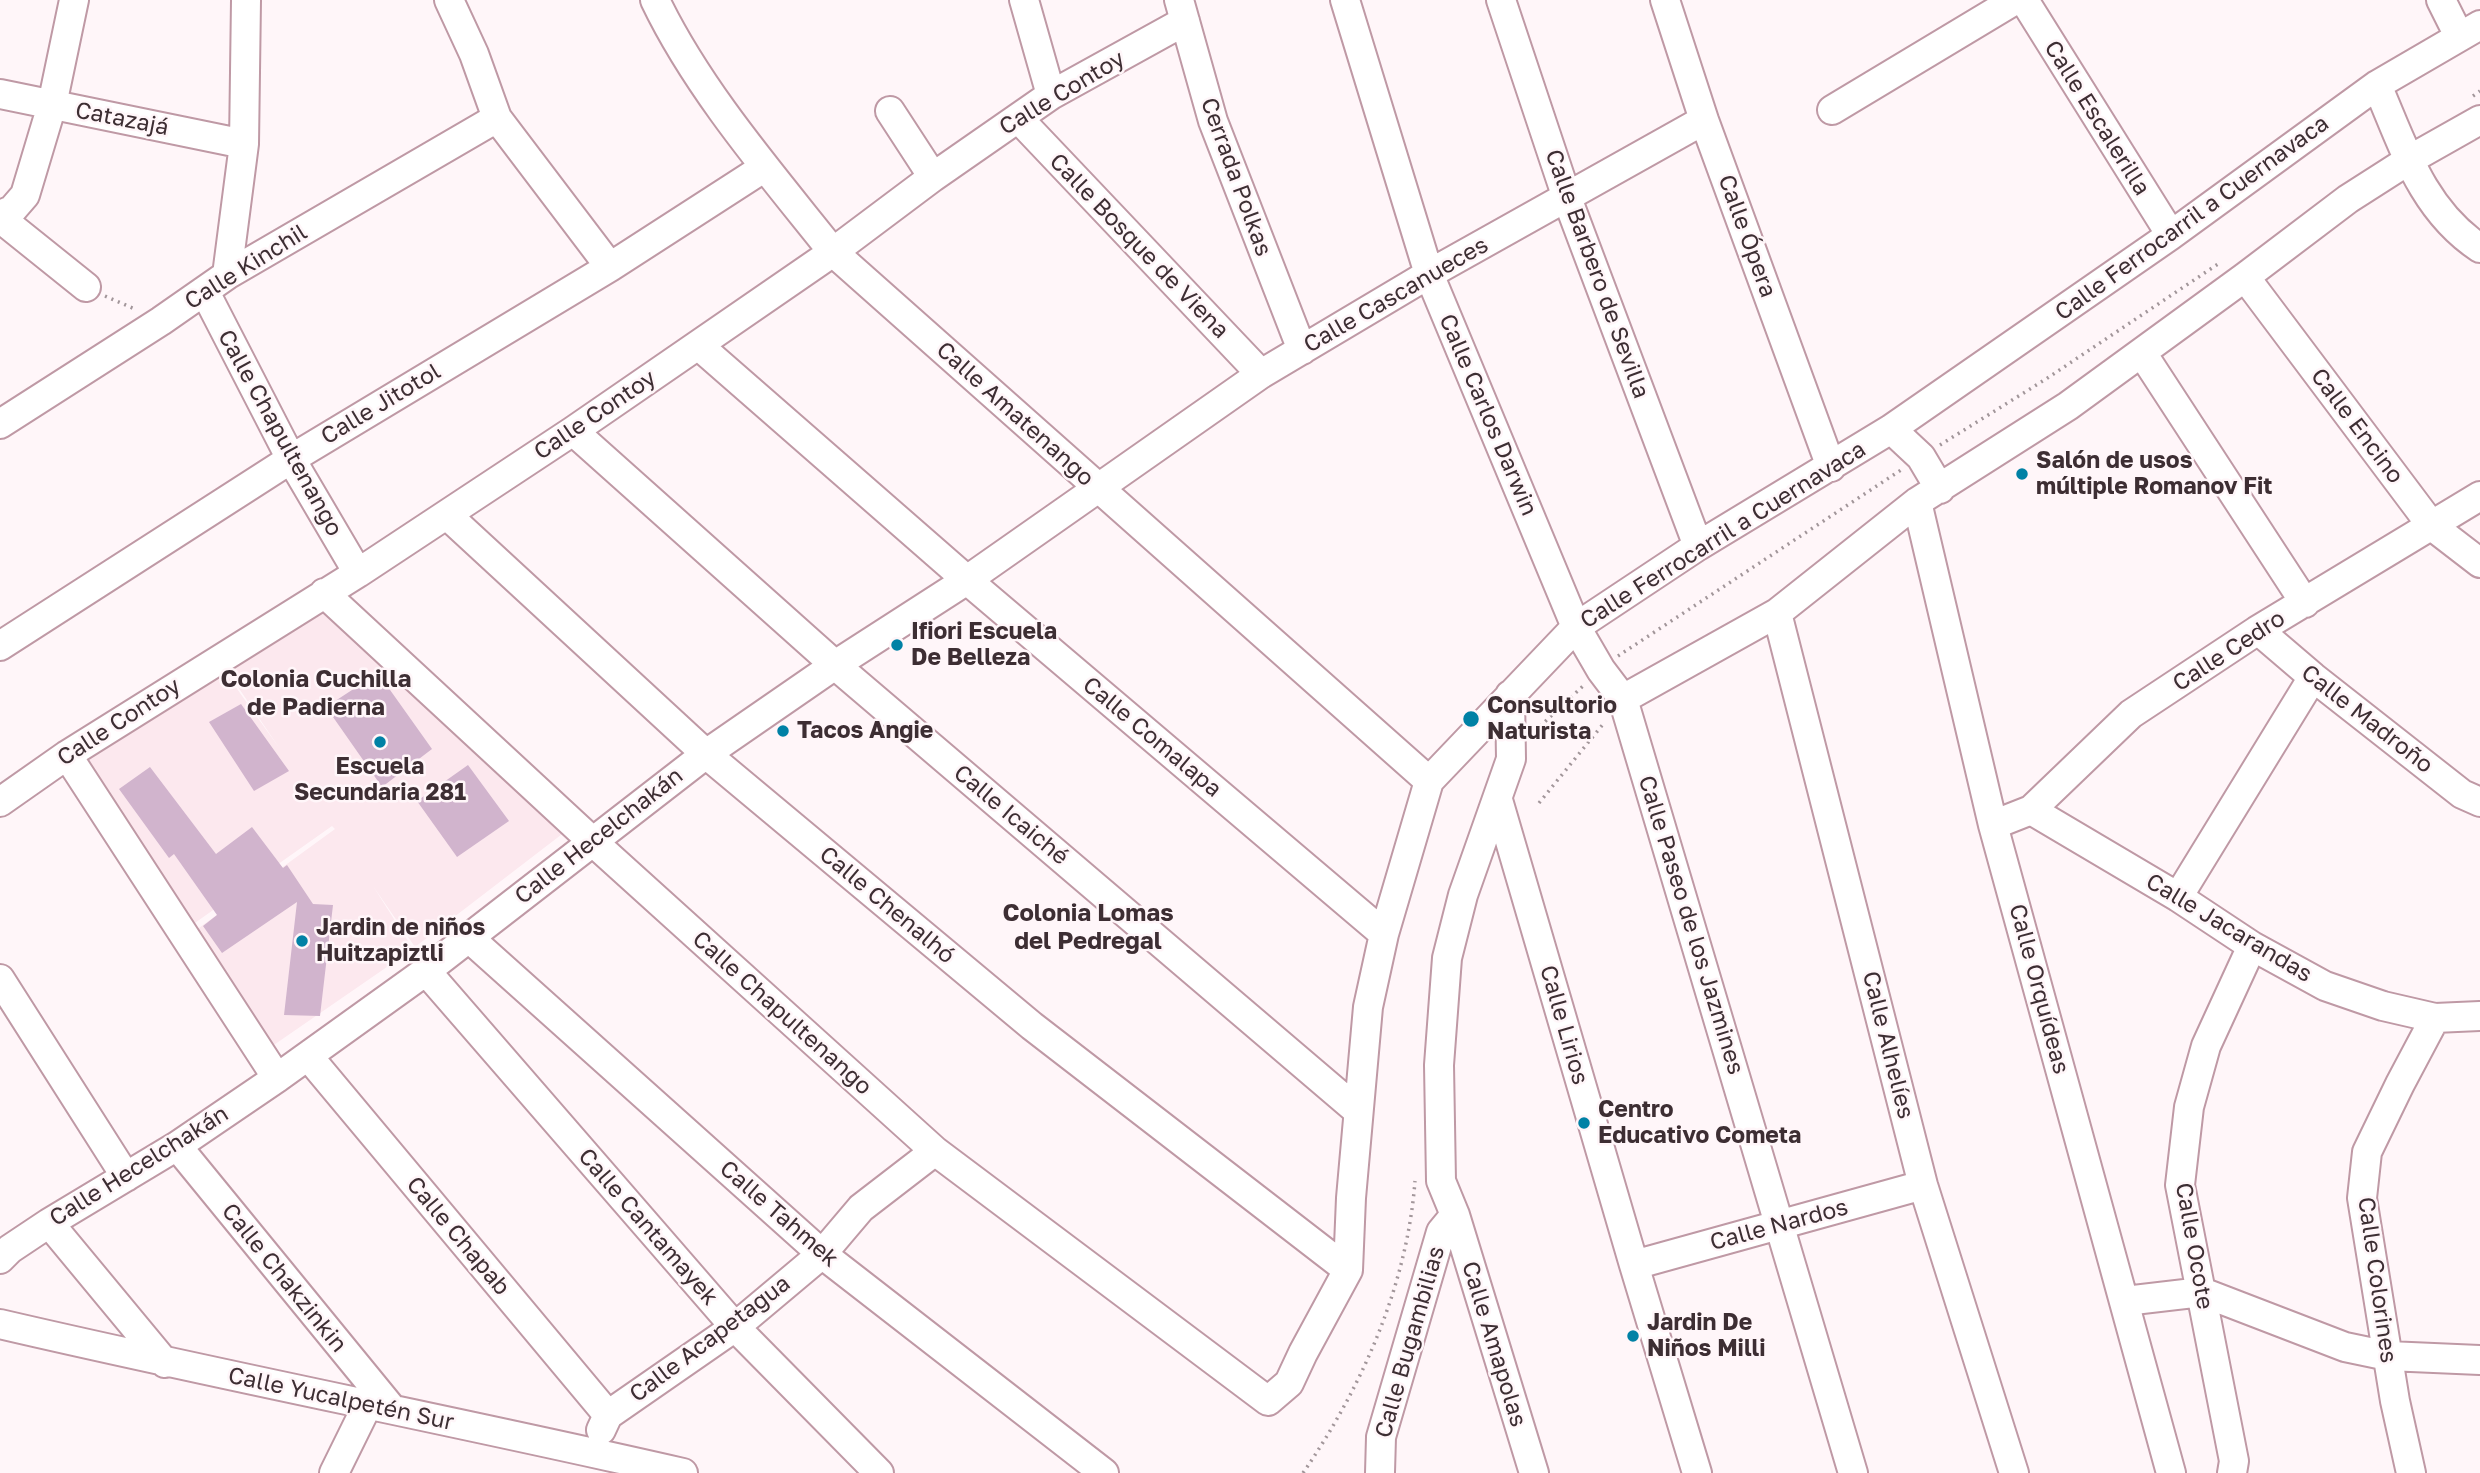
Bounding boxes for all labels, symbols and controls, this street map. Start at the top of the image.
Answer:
street label: Calle Escalerilla [2038,36,2156,200]
street label: Calle Contoy [994,45,1130,141]
street label: Cerrada Polkas [1195,94,1277,260]
street label: Catazajá [73,96,171,142]
street label: Calle Ferrocarril a Cuernavaca [2050,109,2334,327]
street label: Calle Barbero de Sevilla [1539,146,1655,402]
street label: Calle Bosque de Viena [1044,148,1234,344]
street label: Calle Ópera [1712,171,1782,301]
street label: Calle Kinchil [180,219,312,315]
street label: Calle Cascanueces [1299,231,1493,359]
street label: Calle Carlos Darwin [1433,310,1543,520]
street label: Calle Chapultenango [212,325,348,541]
street label: Calle Amatenango [931,336,1099,492]
street label: Calle Jitotol [316,358,446,450]
street label: Calle Encino [2305,363,2409,489]
street label: Calle Contoy [529,364,661,466]
street label: Calle Ferrocarril a Cuernavaca [1575,436,1871,634]
place label: Salón de usos múltiple Romanov Fit [2036,447,2273,501]
marker: Salón de usos múltiple Romanov Fit [2014,466,2030,482]
street label: Calle Cedro [2168,605,2290,697]
place label: Ifiori Escuela De Belleza [911,618,1057,672]
marker: Ifiori Escuela De Belleza [889,637,905,653]
street label: Calle Madroño [2296,659,2438,779]
district label: Colonia Cuchilla de Padierna [221,665,411,721]
street label: Calle Comalapa [1077,671,1227,803]
street label: Calle Contoy [52,672,186,772]
place label: Consultorio Naturista [1487,692,1617,746]
marker: Consultorio Naturista [1461,709,1481,729]
place label: Tacos Angie [797,717,933,745]
marker: Tacos Angie [775,723,791,739]
marker: Escuela Secundaria 281 [372,734,388,750]
place label: Escuela Secundaria 281 [294,753,466,807]
street label: Calle Icaiché [948,759,1074,871]
street label: Calle Hecelchakán [509,762,689,910]
street label: Calle Paseo de los Jazmines [1632,772,1750,1078]
street label: Calle Chenalhó [814,841,960,969]
street label: Calle Jacarandas [2141,868,2317,988]
district label: Colonia Lomas del Pedregal [1002,899,1174,955]
street label: Calle Orquídeas [2003,901,2075,1077]
place label: Jardin de niños Huitzapiztli [316,914,485,968]
street label: Calle Chapultenango [687,925,877,1101]
marker: Jardin de niños Huitzapiztli [294,933,310,949]
street label: Calle Lirios [1534,962,1594,1088]
street label: Calle Alhelíes [1856,968,1920,1122]
place label: Centro Educativo Cometa [1598,1096,1801,1150]
street label: Calle Hecelchakán [44,1100,234,1232]
marker: Centro Educativo Cometa [1576,1115,1592,1131]
street label: Calle Cantamayek [572,1143,724,1311]
street label: Calle Tahmek [714,1155,844,1273]
street label: Calle Chapab [400,1171,516,1301]
street label: Calle Ocote [2169,1181,2219,1311]
street label: Calle Nardos [1707,1193,1851,1257]
street label: Calle Colorines [2352,1195,2402,1365]
street label: Calle Chakzinkin [216,1198,352,1358]
street label: Calle Bugambilias [1369,1243,1451,1441]
street label: Calle Amapolas [1456,1258,1532,1430]
street label: Calle Acapetagua [624,1270,796,1408]
place label: Jardin De Niños Milli [1647,1309,1766,1363]
marker: Jardin De Niños Milli [1625,1328,1641,1344]
street label: Calle Yucalpetén Sur [226,1362,456,1436]

